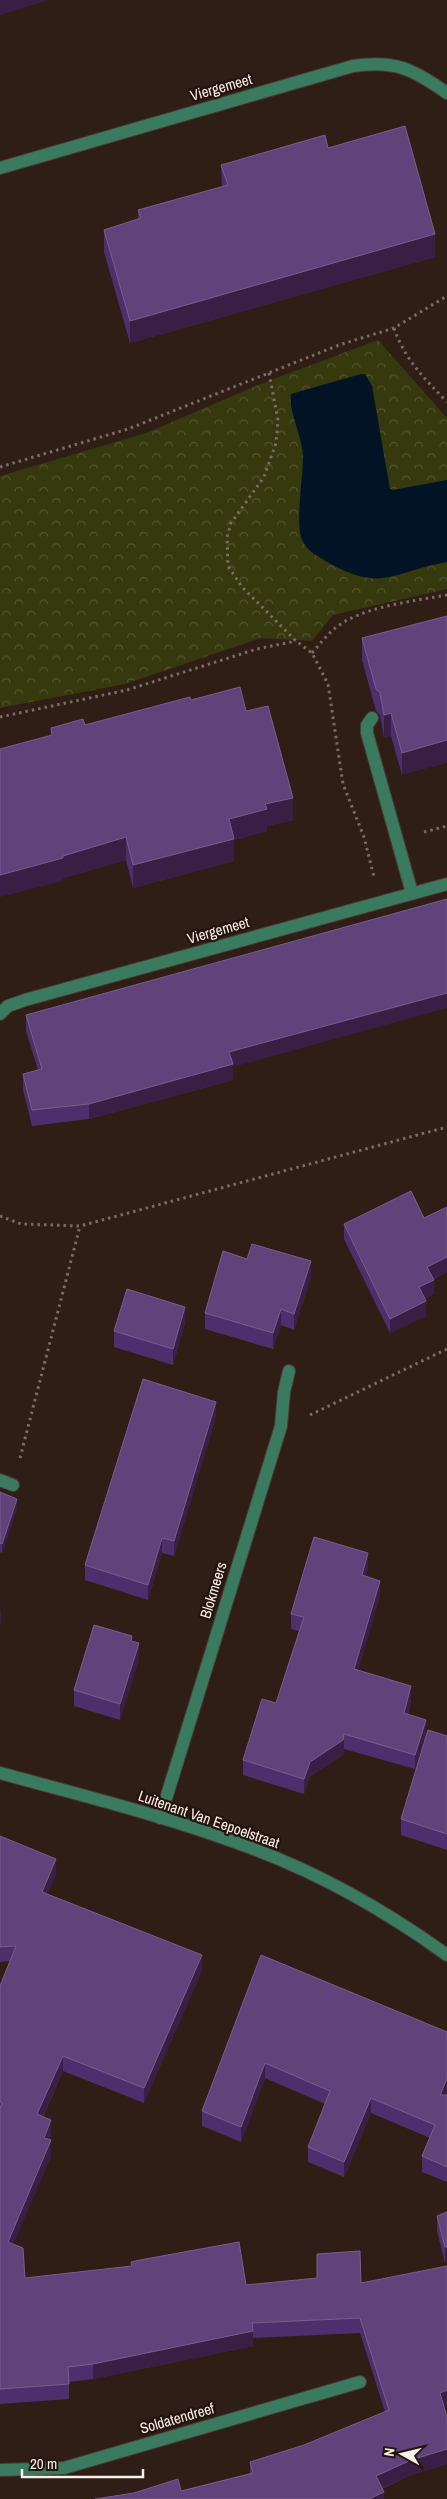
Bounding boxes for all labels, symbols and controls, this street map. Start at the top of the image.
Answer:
street label: Viergemeet [188,68,255,106]
street label: Viergemeet [185,911,252,949]
street label: Blokmeers [194,1559,232,1621]
street label: Luitenant Van Eepoelstraat [136,1785,283,1853]
street label: Soldatendreef [137,2397,217,2439]
north arrow [377,2429,427,2479]
scale bar [22,2446,144,2478]
text: N [380,2447,399,2458]
text: 20 m [30,2453,57,2474]

